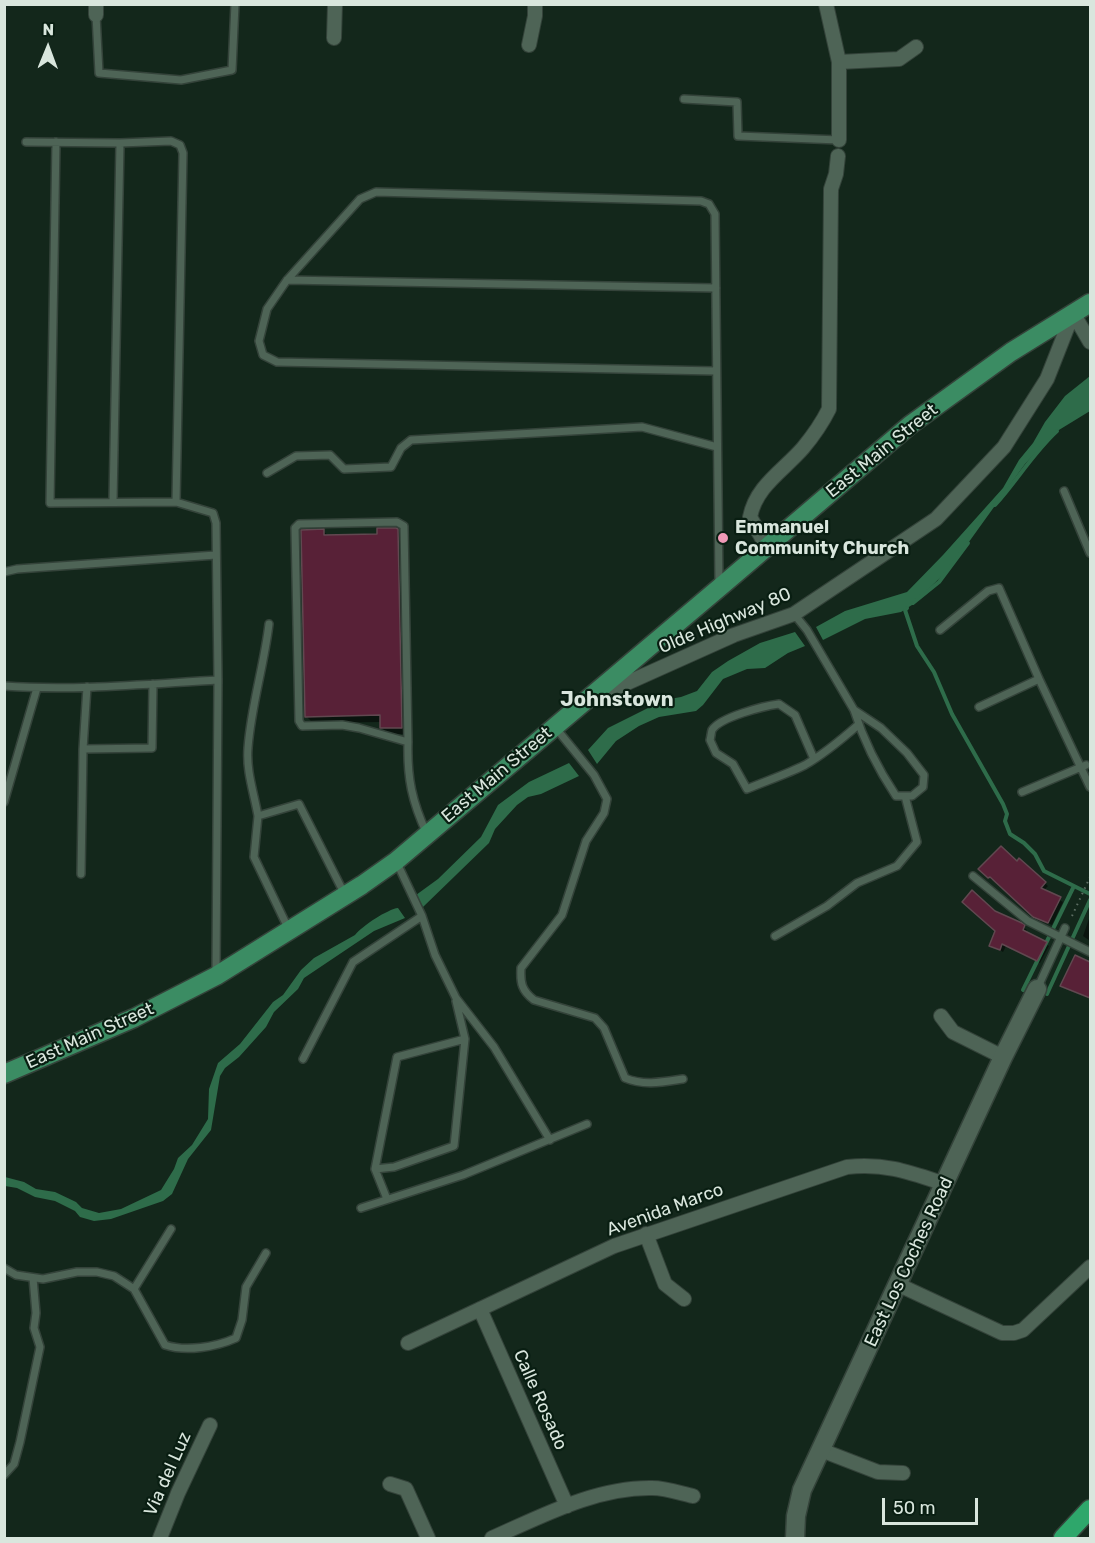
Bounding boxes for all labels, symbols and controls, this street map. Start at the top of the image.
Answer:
north arrow [18,18,78,78]
text: N [42,20,54,39]
street label: East Main Street [822,399,942,503]
place label: Emmanuel Community Church [735,517,909,560]
marker: Emmanuel Community Church [716,531,730,545]
street label: Olde Highway 80 [656,583,794,659]
district label: Johnstown [560,688,674,712]
street label: East Main Street [437,723,557,827]
street label: East Main Street [23,998,157,1074]
street label: East Los Coches Road [860,1174,958,1350]
street label: Avenida Marco [604,1179,726,1241]
street label: Calle Rosado [508,1347,572,1453]
street label: Via del Luz [140,1429,196,1519]
scale bar [885,1486,981,1524]
text: 50 m [893,1497,936,1519]

